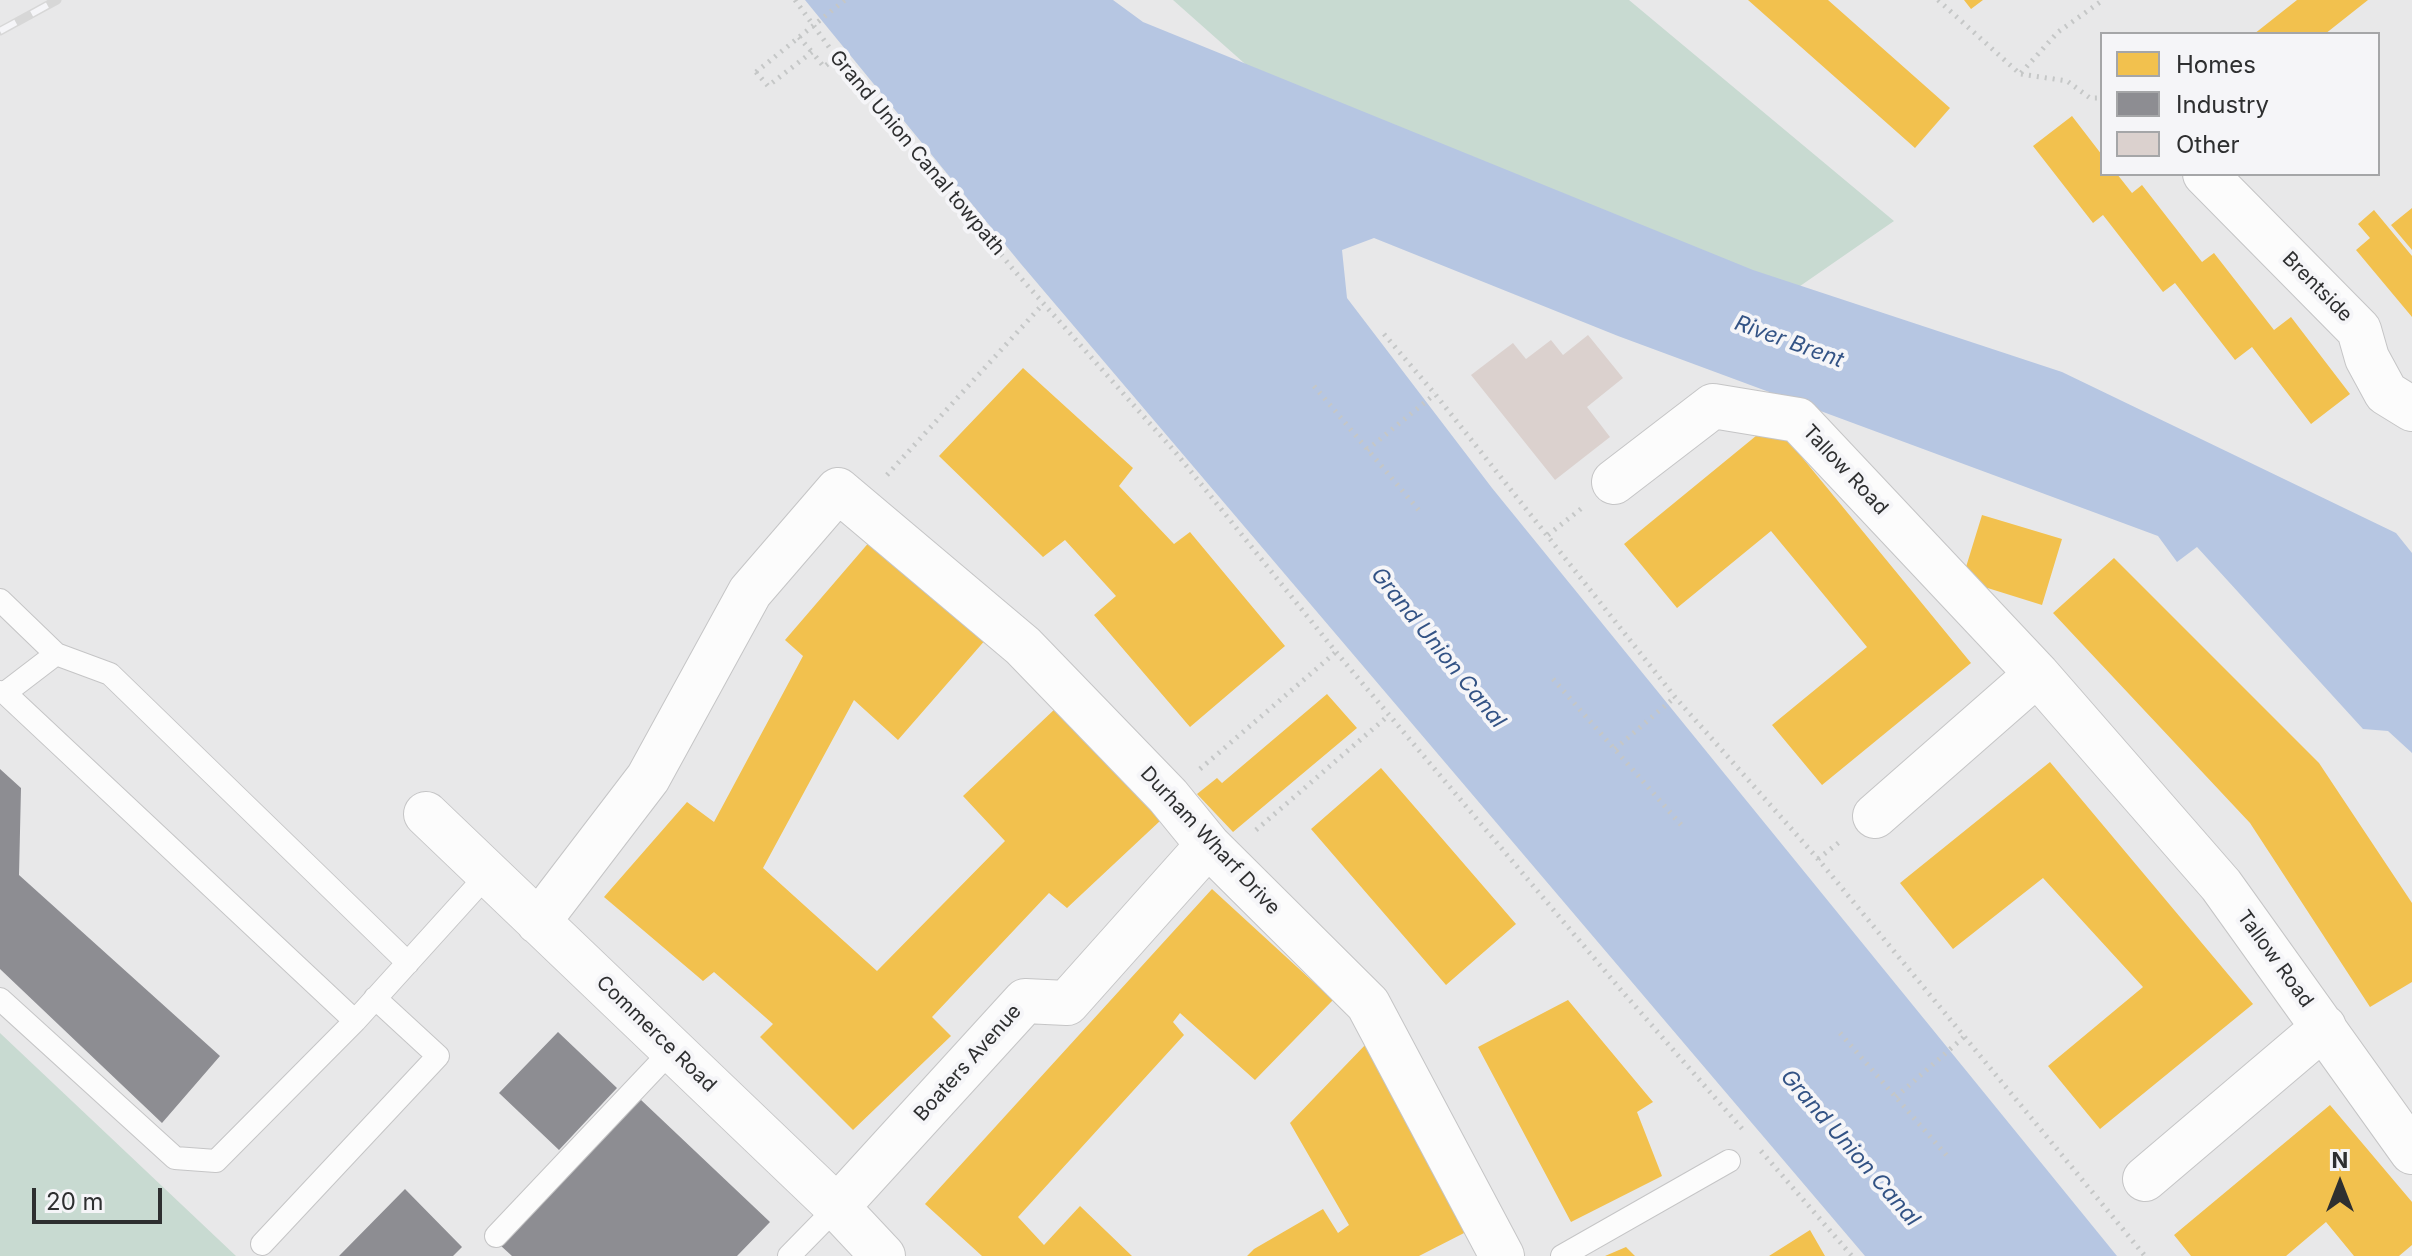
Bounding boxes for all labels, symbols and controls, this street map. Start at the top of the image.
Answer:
legend [2100,32,2380,176]
street label: Grand Union Canal towpath [824,46,1010,260]
text: Homes [2176,50,2256,79]
text: Industry [2176,90,2269,119]
text: Other [2176,130,2239,159]
street label: Brentside [2277,247,2357,327]
water label: River Brent [1731,310,1847,374]
street label: Tallow Road [1797,420,1893,520]
water label: Grand Union Canal [1365,562,1511,734]
street label: Durham Wharf Drive [1135,762,1285,920]
street label: Tallow Road [2232,906,2318,1012]
street label: Commerce Road [591,971,721,1097]
street label: Boaters Avenue [909,1000,1027,1126]
water label: Grand Union Canal [1775,1064,1925,1232]
north arrow [2300,1144,2380,1224]
text: N [2332,1147,2348,1173]
scale bar [36,1172,166,1222]
text: 20 m [46,1187,104,1216]

